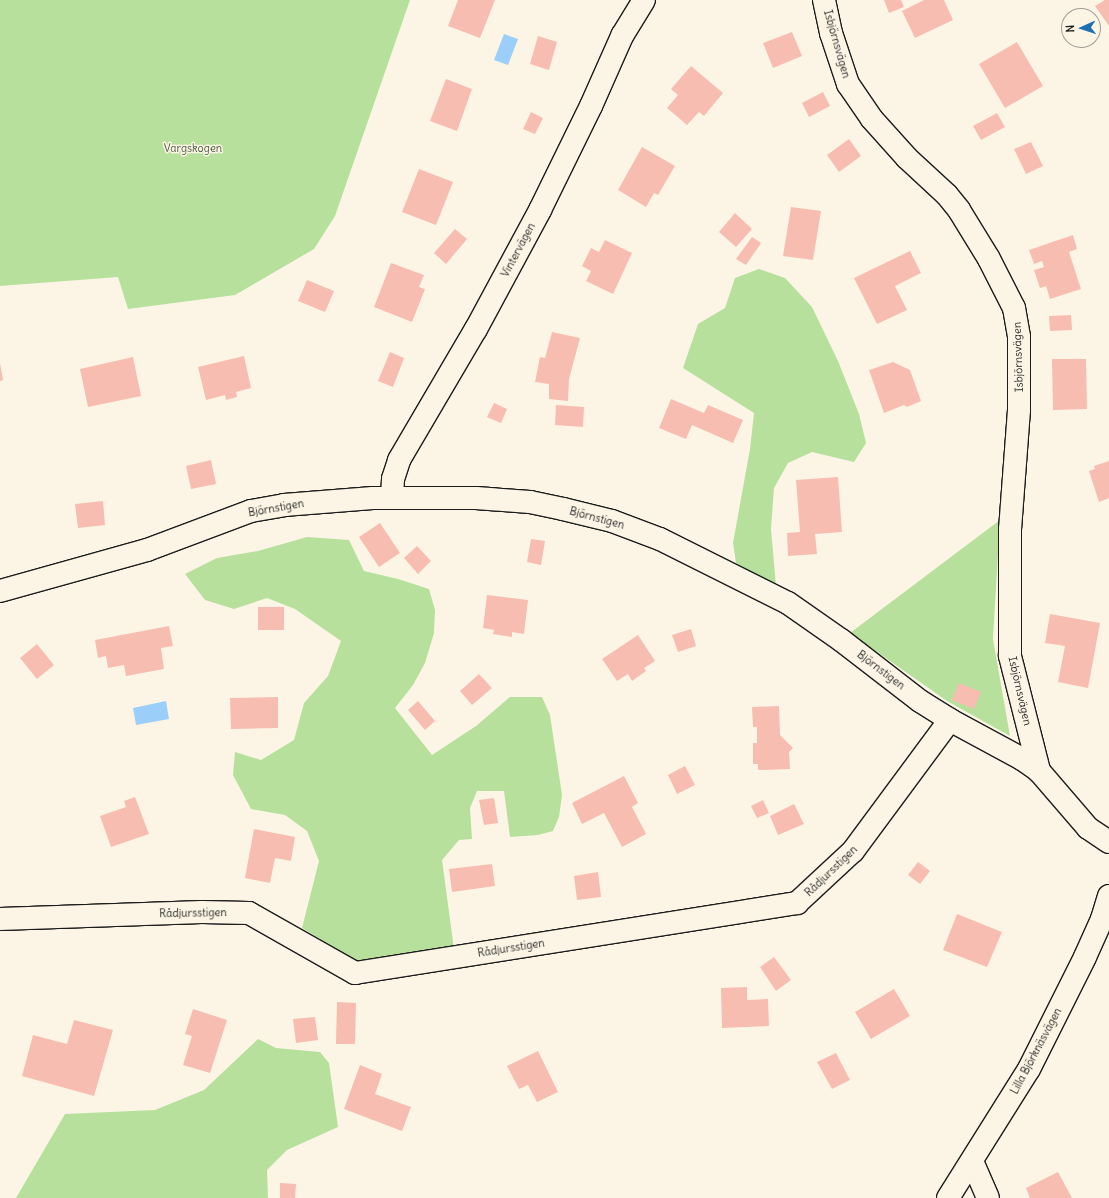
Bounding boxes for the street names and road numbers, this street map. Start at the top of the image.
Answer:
street label: Isbjörnsvägen [821,8,853,80]
street label: Vintervägen [498,221,538,279]
street label: Isbjörnsvägen [1010,322,1026,392]
street label: Björnstigen [247,497,305,519]
street label: Björnstigen [568,504,626,532]
street label: Björnstigen [855,648,907,692]
street label: Isbjörnsvägen [1006,655,1034,727]
street label: Rådjursstigen [802,843,860,899]
street label: Rådjursstigen [159,906,227,920]
street label: Rådjursstigen [477,936,545,960]
street label: Lilla Björknäsvägen [1008,1006,1064,1096]

